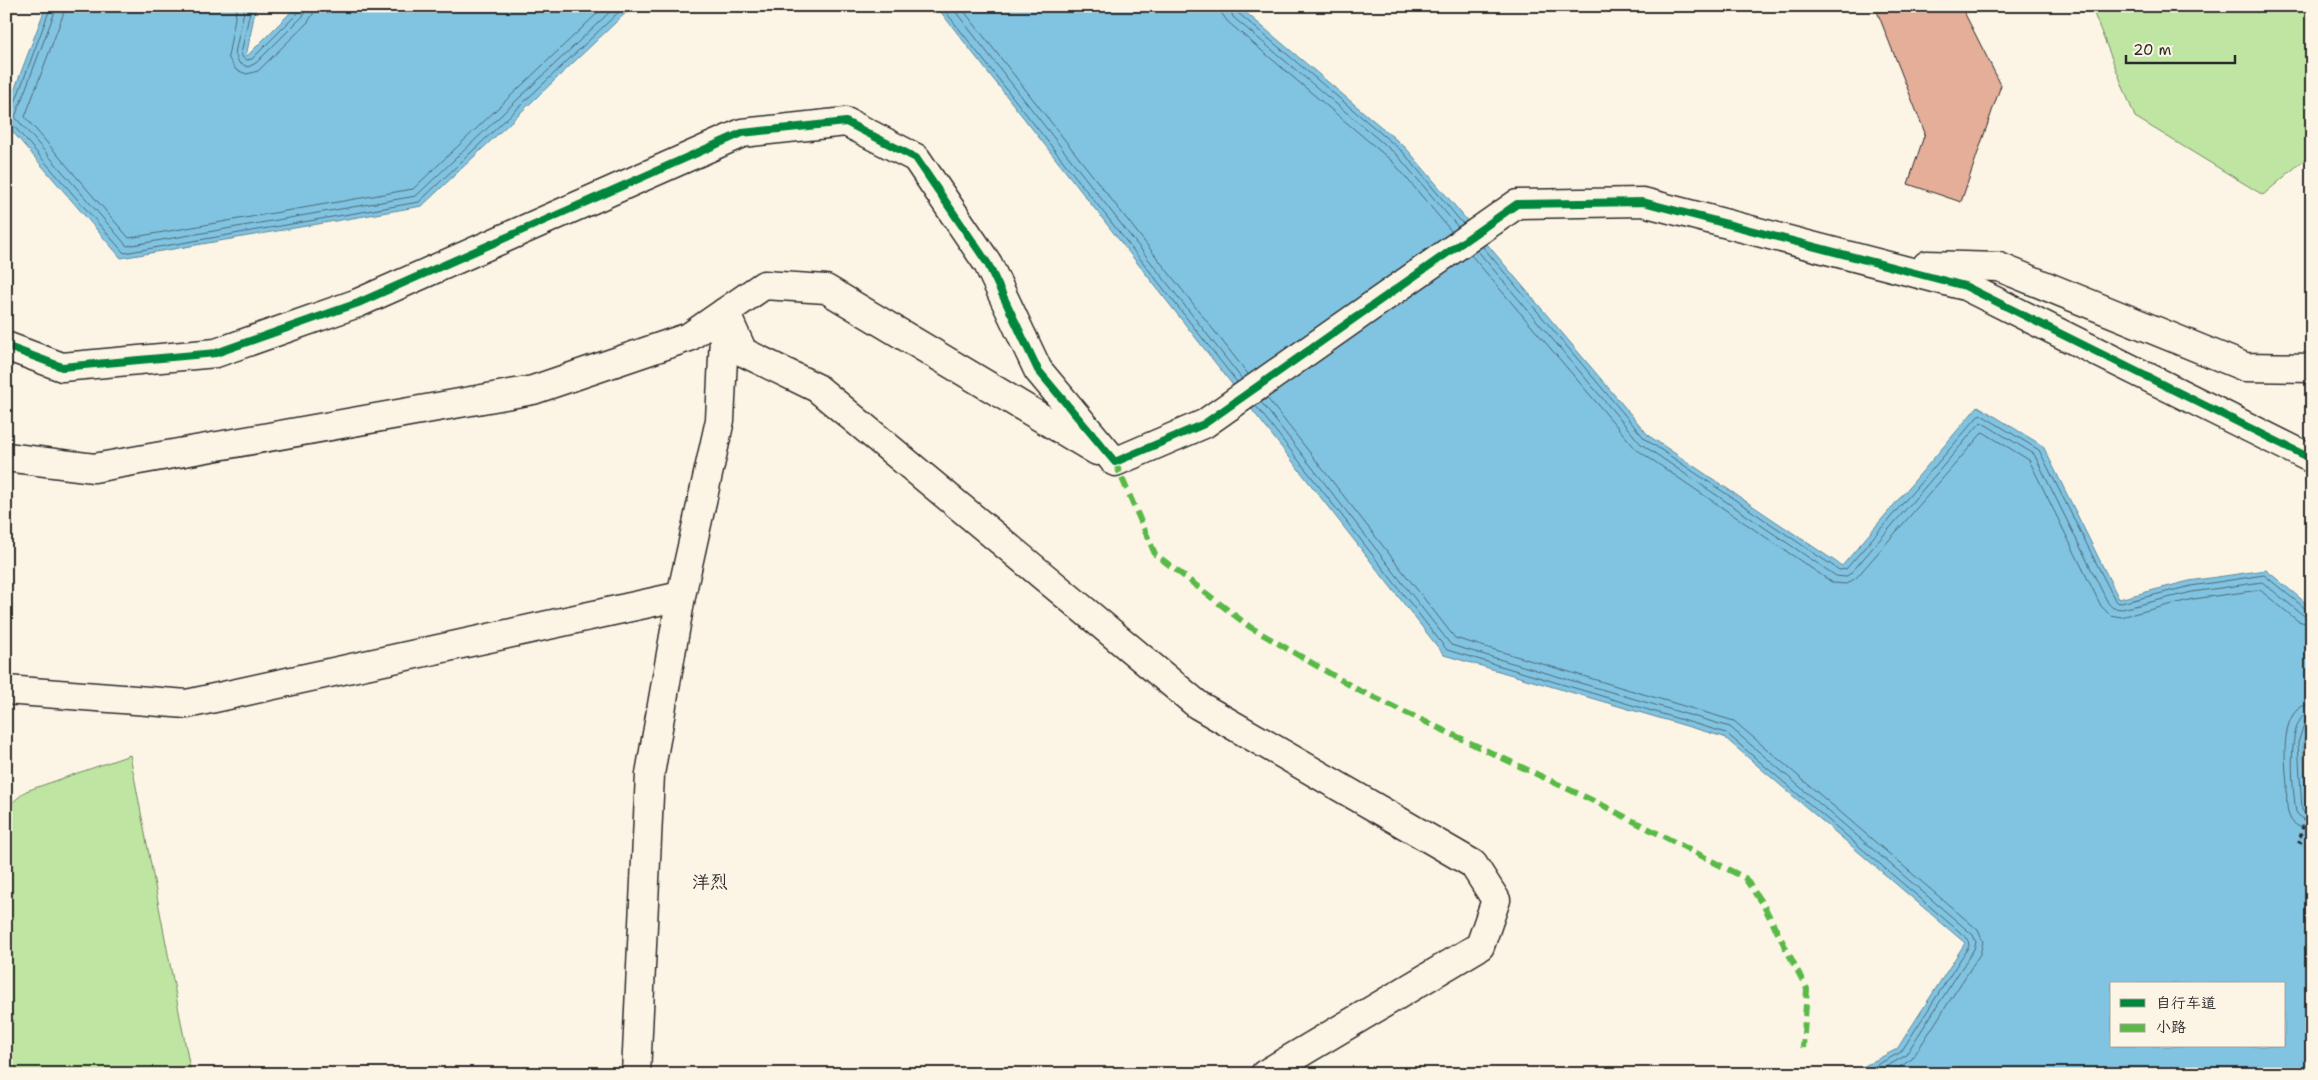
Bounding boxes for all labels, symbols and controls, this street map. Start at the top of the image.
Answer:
scale bar [2126,32,2234,64]
text: 20 m [2133,40,2172,60]
district label: 洋烈 [692,870,728,894]
legend [2110,982,2286,1048]
text: 自行车道 [2156,993,2216,1013]
text: 小路 [2156,1017,2186,1037]

